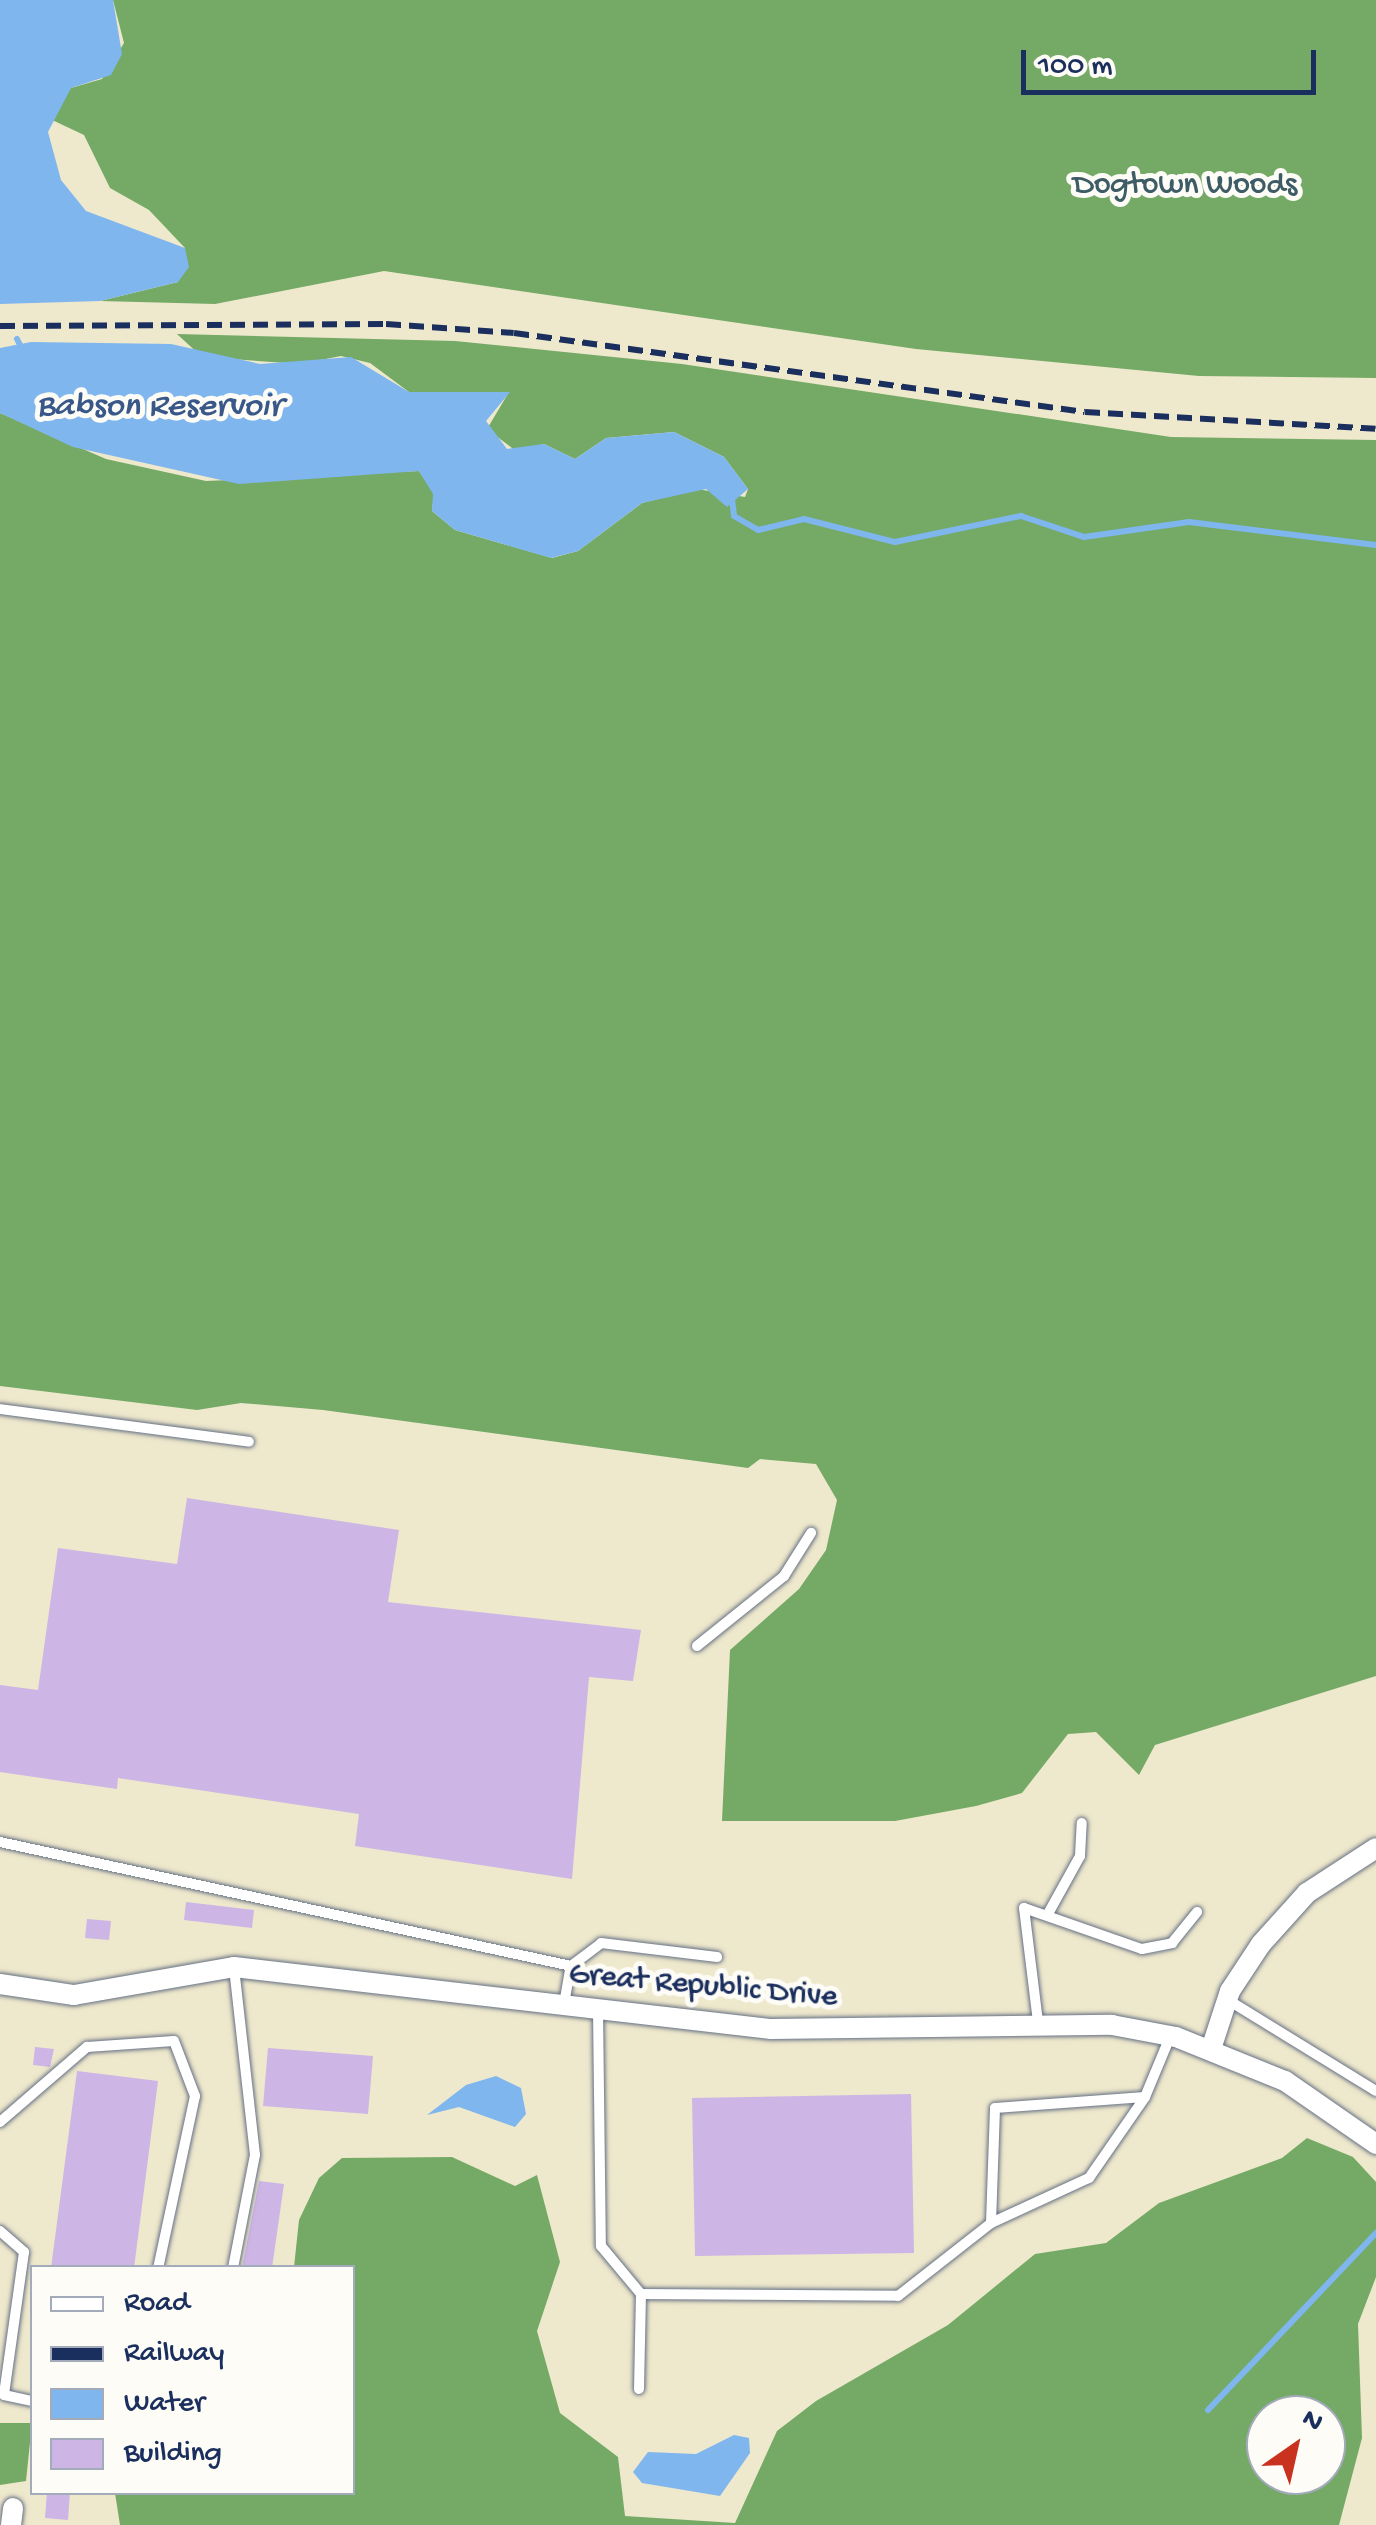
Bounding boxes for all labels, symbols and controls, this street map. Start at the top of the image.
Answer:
scale bar [1026,30,1321,92]
text: 100 m [1038,50,1113,85]
park label: Dogtown Woods [1073,167,1297,205]
water label: Babson Reservoir [36,387,282,429]
street label: Great Republic Drive [567,1956,839,2018]
legend [30,2265,355,2495]
text: Road [124,2287,190,2322]
text: Railway [124,2337,224,2372]
text: Water [124,2387,205,2422]
north arrow [1246,2395,1346,2495]
text: N [1295,2403,1329,2440]
text: Building [124,2437,222,2472]

